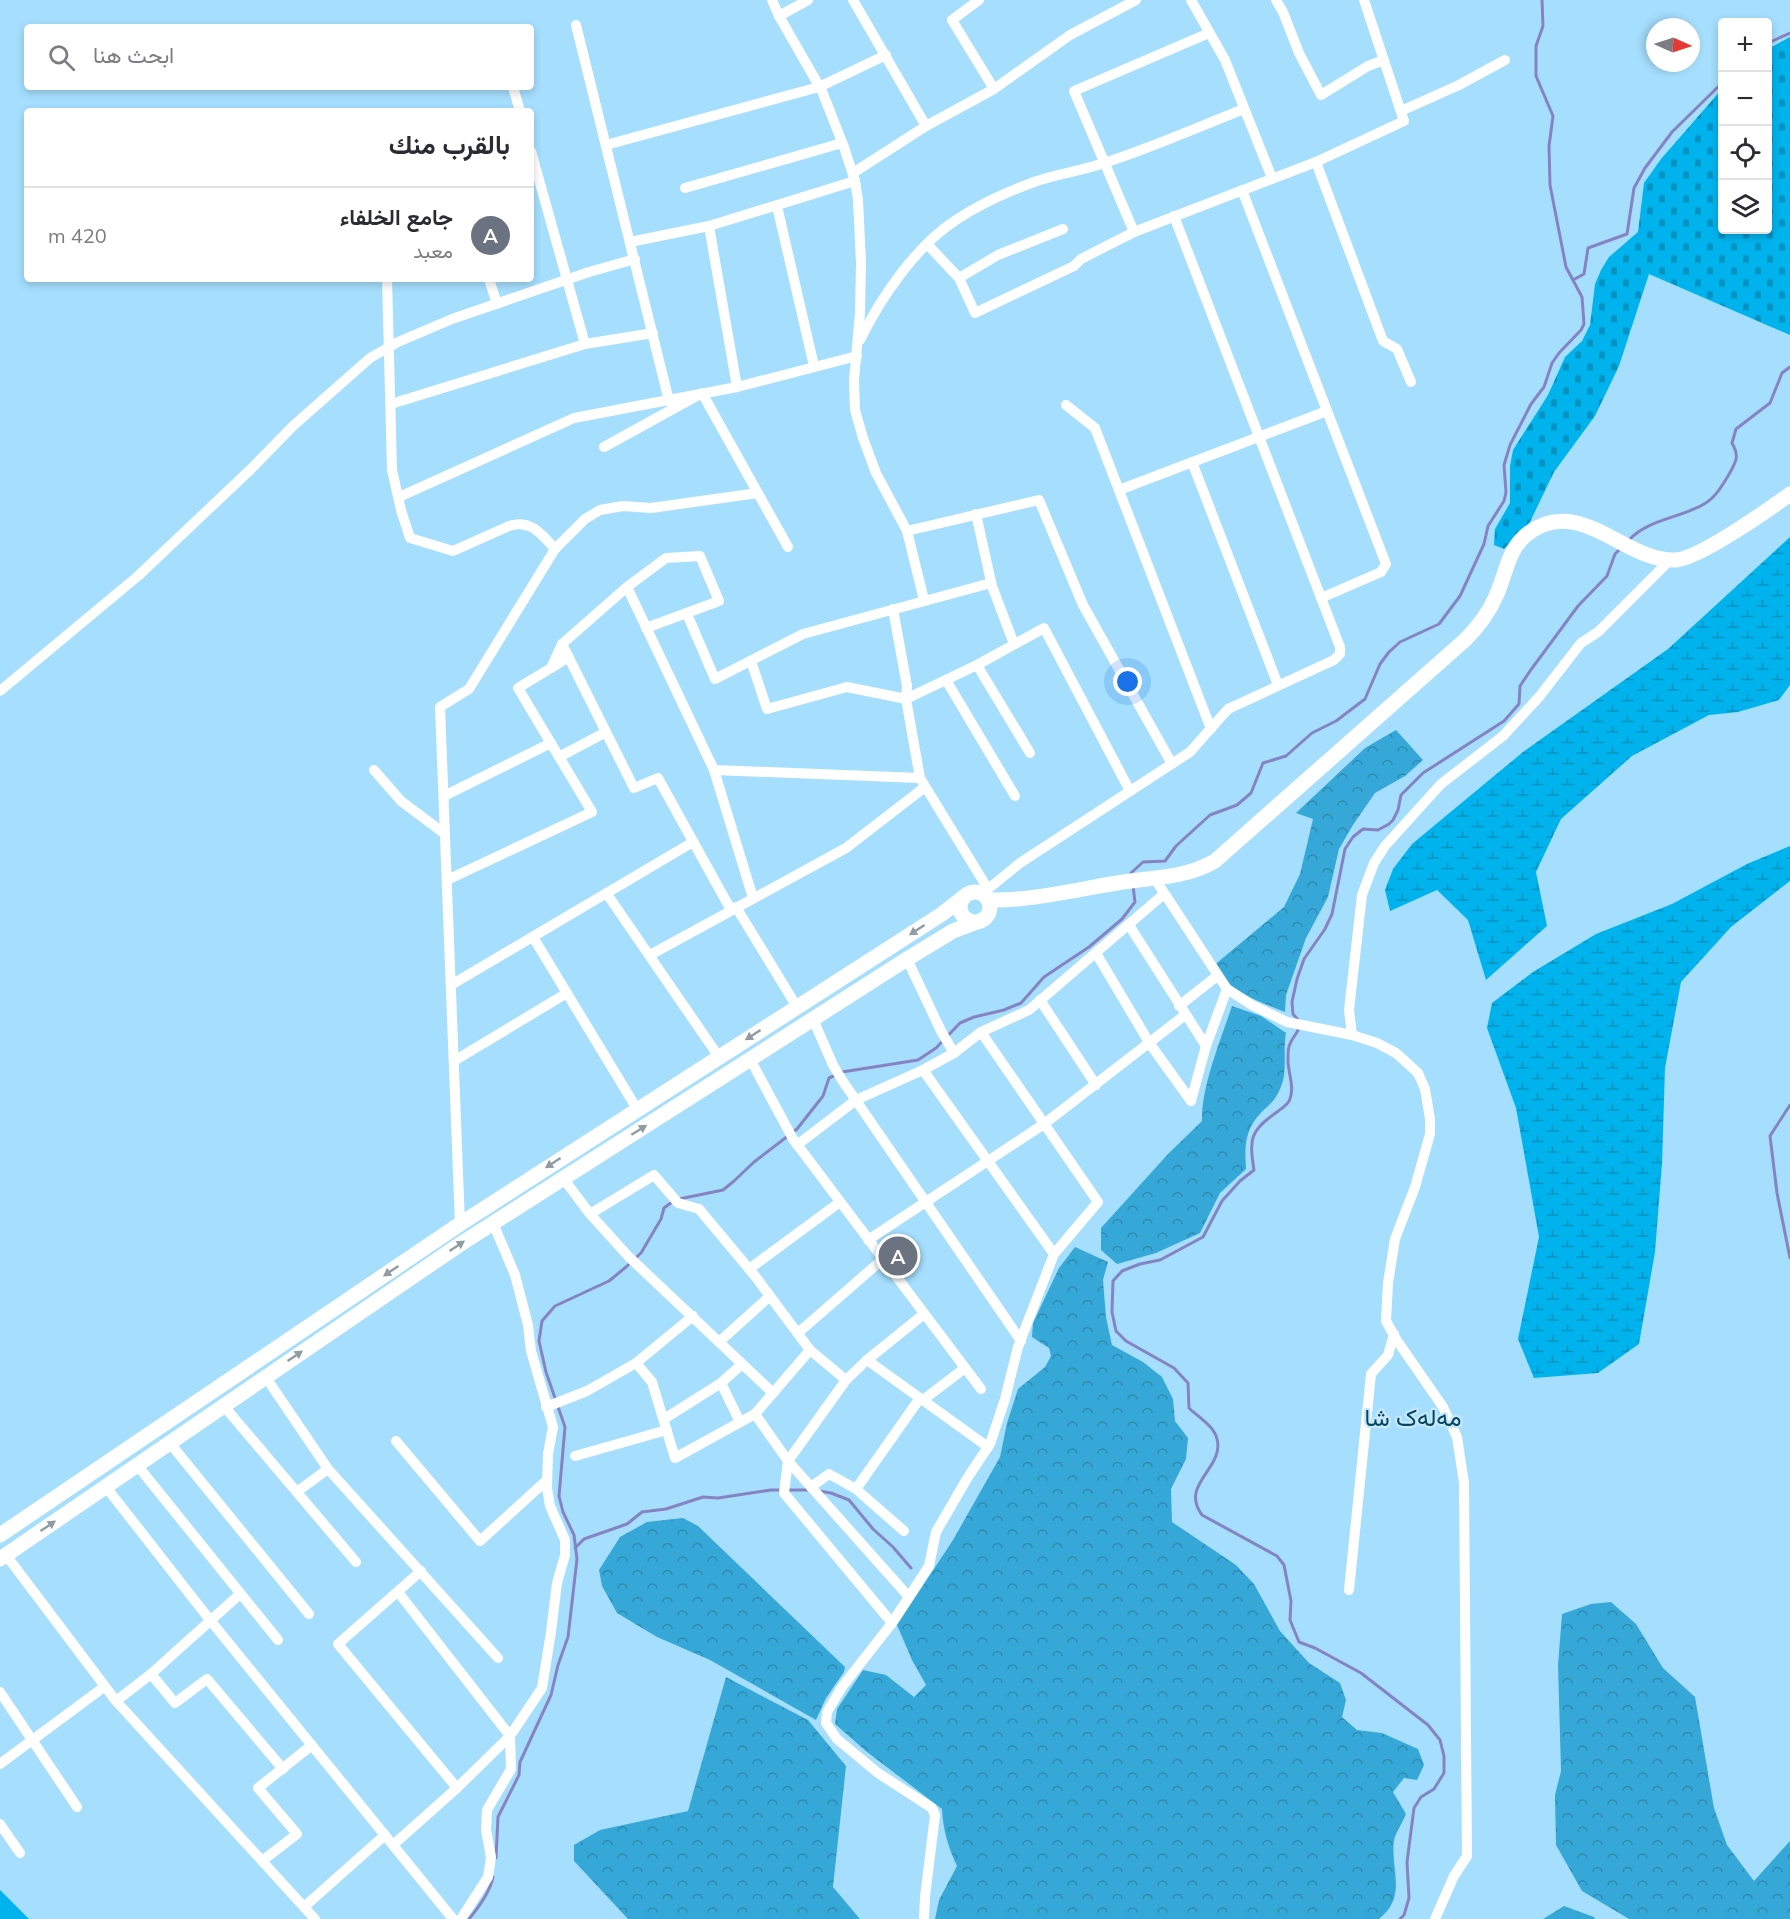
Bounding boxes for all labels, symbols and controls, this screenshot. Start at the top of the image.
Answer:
north arrow [1646,18,1700,72]
map controls [1718,18,1772,234]
button: + [1718,18,1772,72]
search box [24,24,534,90]
icon: search [45,41,78,74]
text: ابحث هنا [93,41,174,69]
button: − [1718,72,1772,126]
button: locate [1718,126,1772,180]
text: بالقرب منك [389,128,510,161]
button: layers [1718,180,1772,234]
text: جامع الخلفاء [340,203,453,231]
text: 420 m [48,223,107,248]
text: A [483,223,498,248]
text: معبد [413,238,453,263]
your location [1113,667,1142,696]
one-way arrow [909,924,925,935]
one-way arrow [745,1030,761,1041]
one-way arrow [631,1125,647,1136]
one-way arrow [546,1157,562,1169]
pin: A [878,1234,918,1278]
one-way arrow [448,1241,465,1252]
one-way arrow [383,1265,399,1276]
one-way arrow [287,1350,303,1362]
district label: مەلەک شا [1364,1402,1462,1432]
one-way arrow [40,1520,56,1532]

